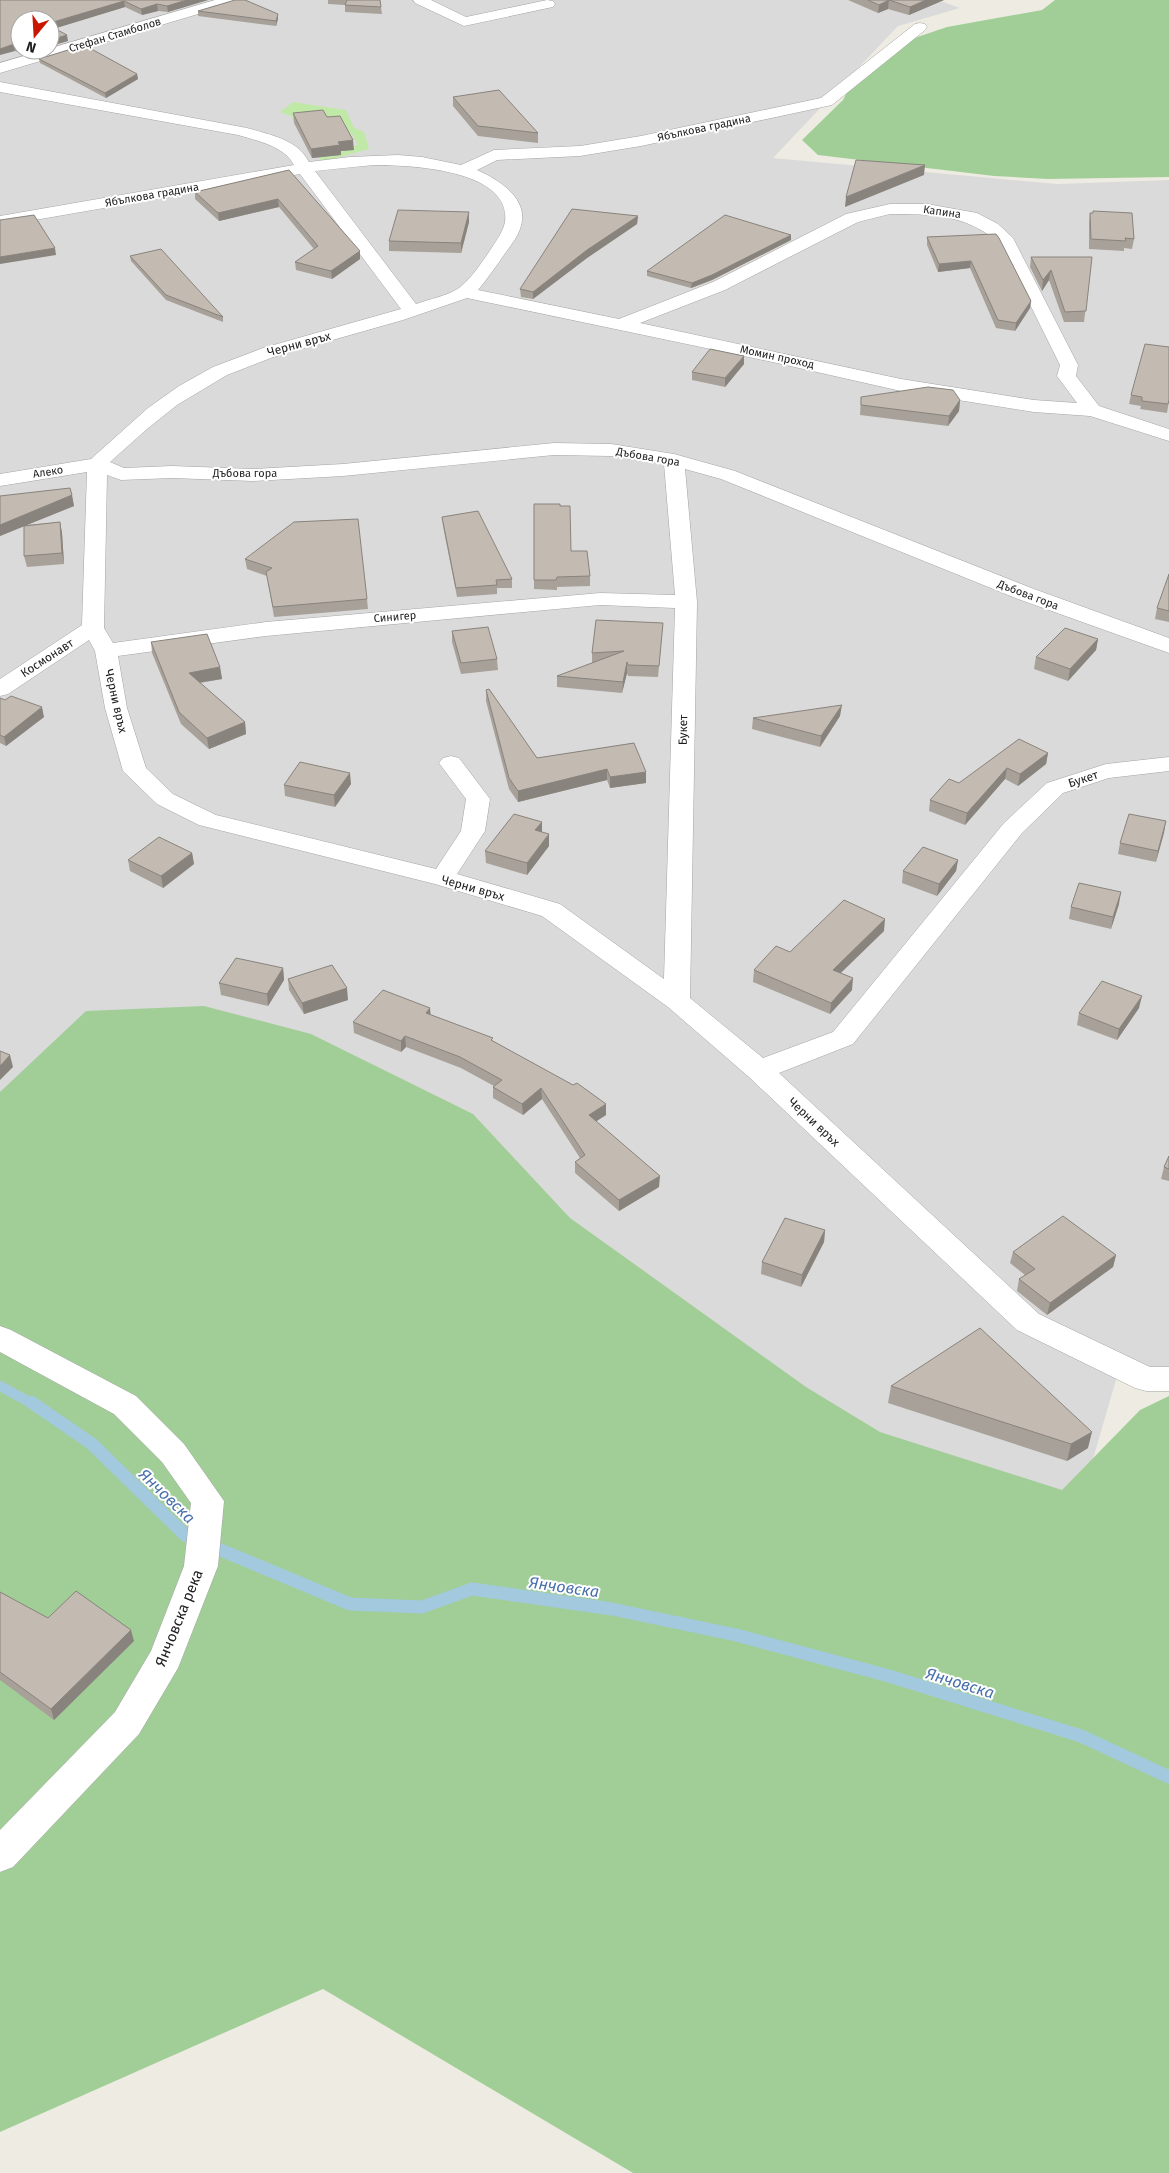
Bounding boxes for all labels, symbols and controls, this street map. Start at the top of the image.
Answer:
north arrow [10,10,60,60]
street label: Стефан Стамболов [67,15,163,55]
text: N [24,37,38,56]
street label: Ябълкова градина [656,112,752,144]
street label: Ябълкова градина [104,180,200,210]
street label: Капина [922,203,962,221]
street label: Черни връх [266,329,332,359]
street label: Момин проход [739,343,815,371]
street label: Дъбова гора [614,445,681,469]
street label: Алеко [32,463,64,481]
street label: Дъбова гора [212,467,277,480]
street label: Дъбова гора [995,577,1060,613]
street label: Синигер [373,609,417,625]
street label: Космонавт [18,635,77,680]
street label: Черни връх [102,668,130,734]
street label: Букет [676,714,690,745]
street label: Букет [1066,767,1100,790]
street label: Черни връх [440,872,506,904]
street label: Черни връх [785,1095,843,1149]
water label: Янчовска [134,1464,199,1527]
street label: Янчовска река [151,1567,207,1669]
water label: Янчовска [527,1573,600,1601]
water label: Янчовска [923,1663,997,1702]

